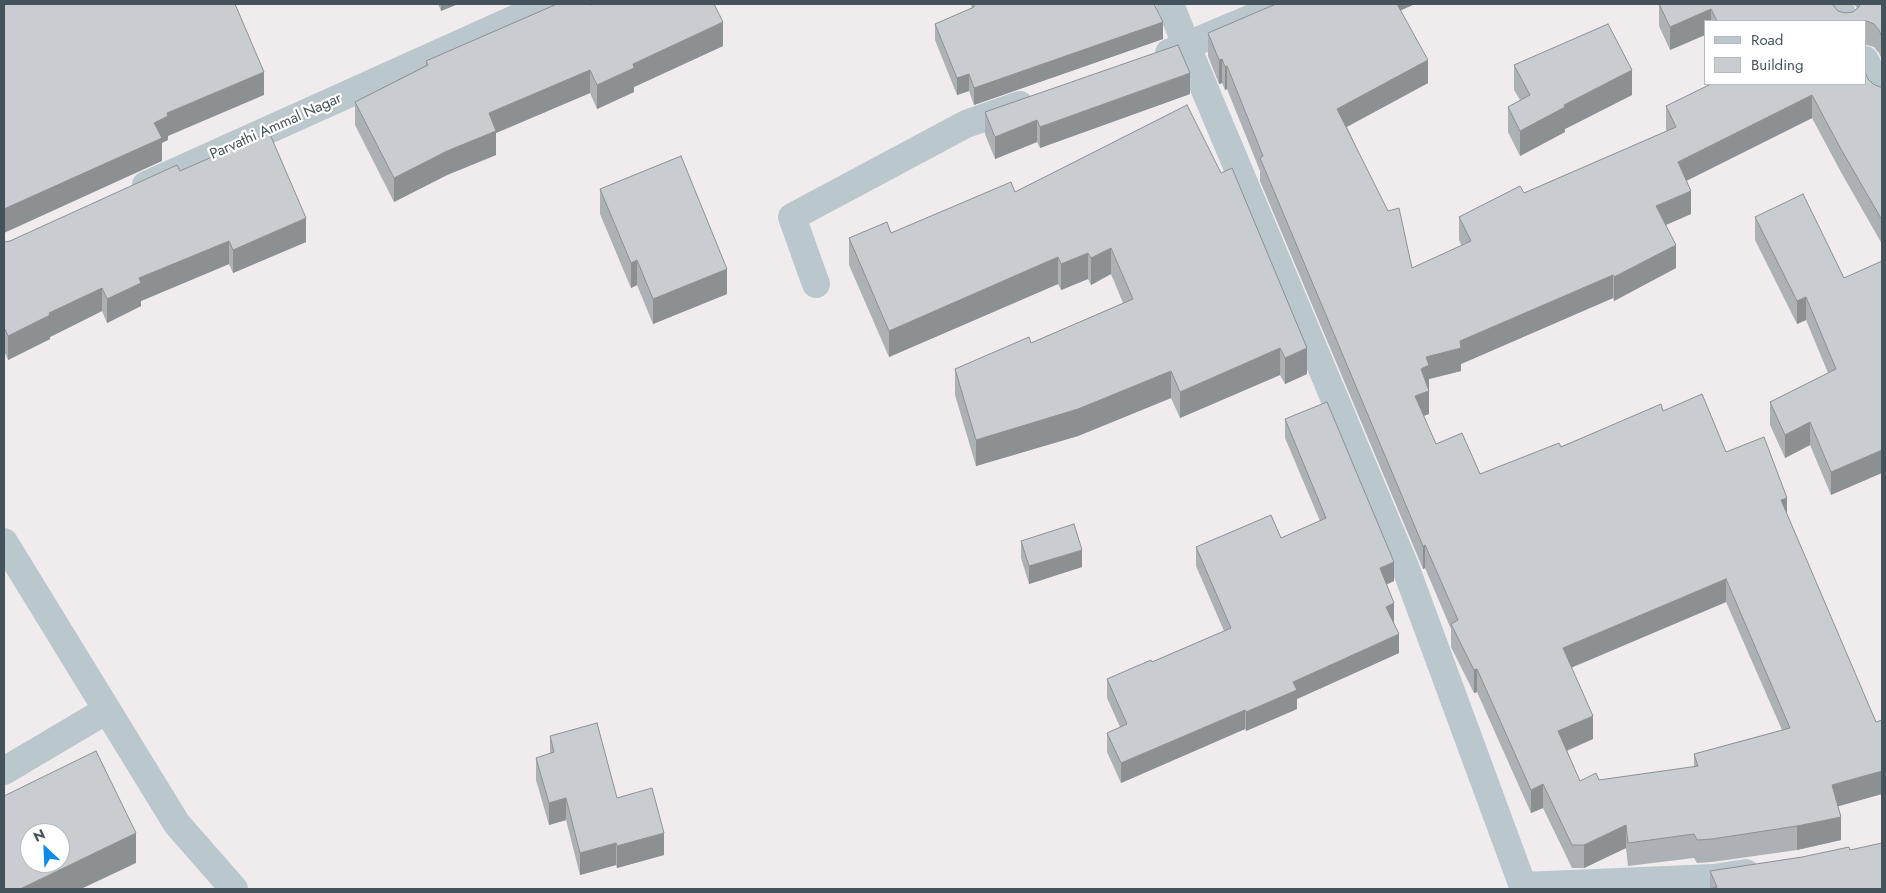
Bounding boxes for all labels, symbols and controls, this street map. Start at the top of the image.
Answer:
legend [1704,20,1866,85]
text: Road [1751,29,1783,51]
text: Building [1751,54,1803,76]
street label: Parvathi Ammal Nagar [207,90,345,164]
north arrow [20,823,70,873]
text: N [30,824,48,847]

